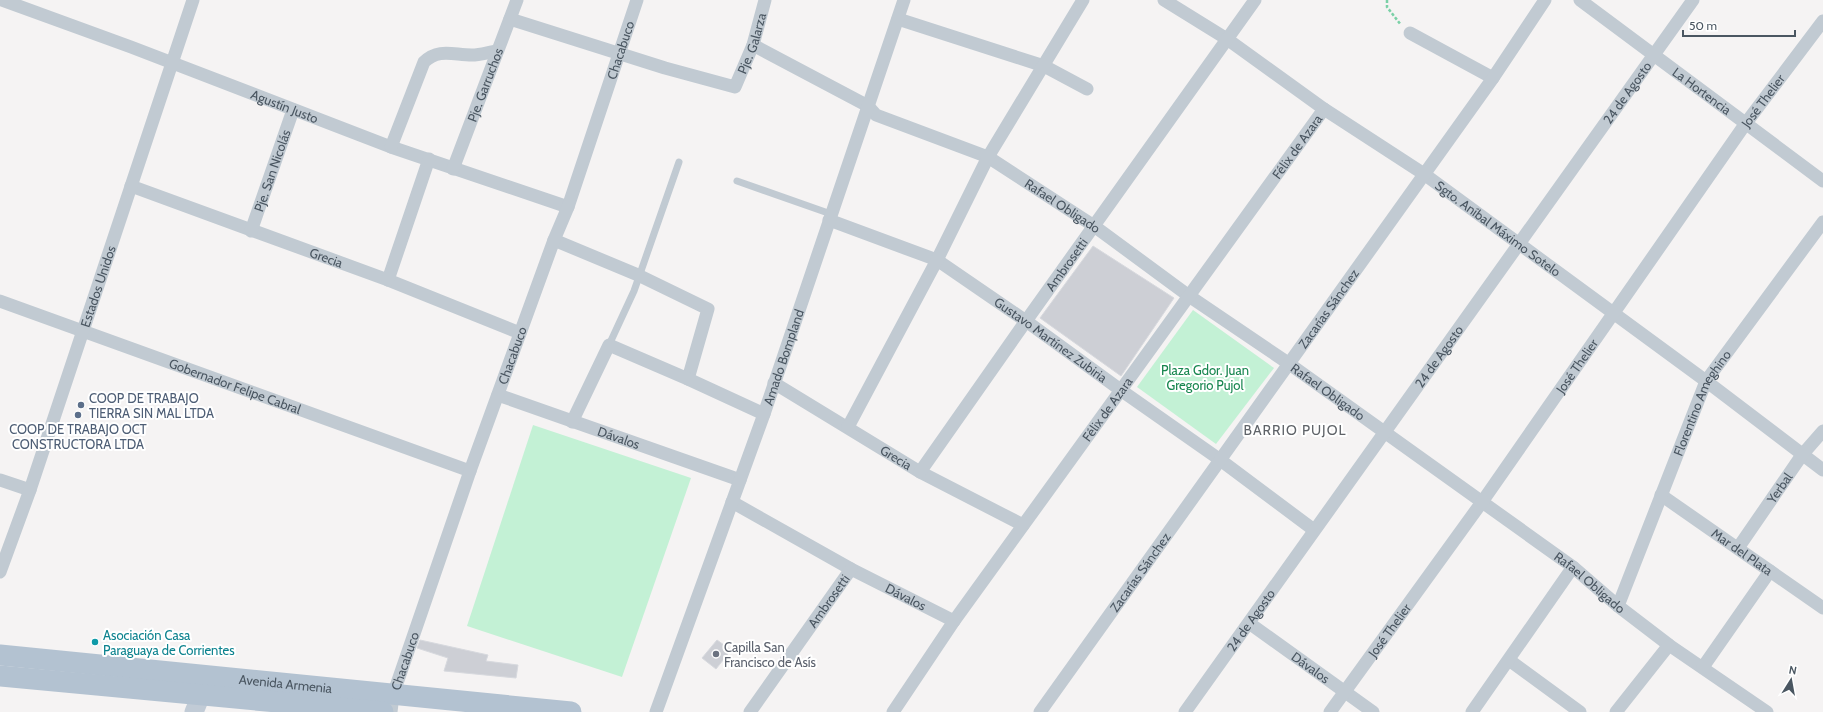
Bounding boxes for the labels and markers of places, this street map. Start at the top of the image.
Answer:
place label: COOP DE TRABAJO TIERRA SIN MAL LTDA [89,390,214,421]
marker: COOP DE TRABAJO TIERRA SIN MAL LTDA [76,400,86,410]
marker: COOP DE TRABAJO OCT CONSTRUCTORA LTDA [73,410,83,420]
place label: COOP DE TRABAJO OCT CONSTRUCTORA LTDA [9,421,147,452]
place label: Asociación Casa Paraguaya de Corrientes [103,627,235,658]
marker: Asociación Casa Paraguaya de Corrientes [90,637,100,647]
place label: Capilla San Francisco de Asís [724,639,817,670]
marker: Capilla San Francisco de Asís [711,649,721,659]

